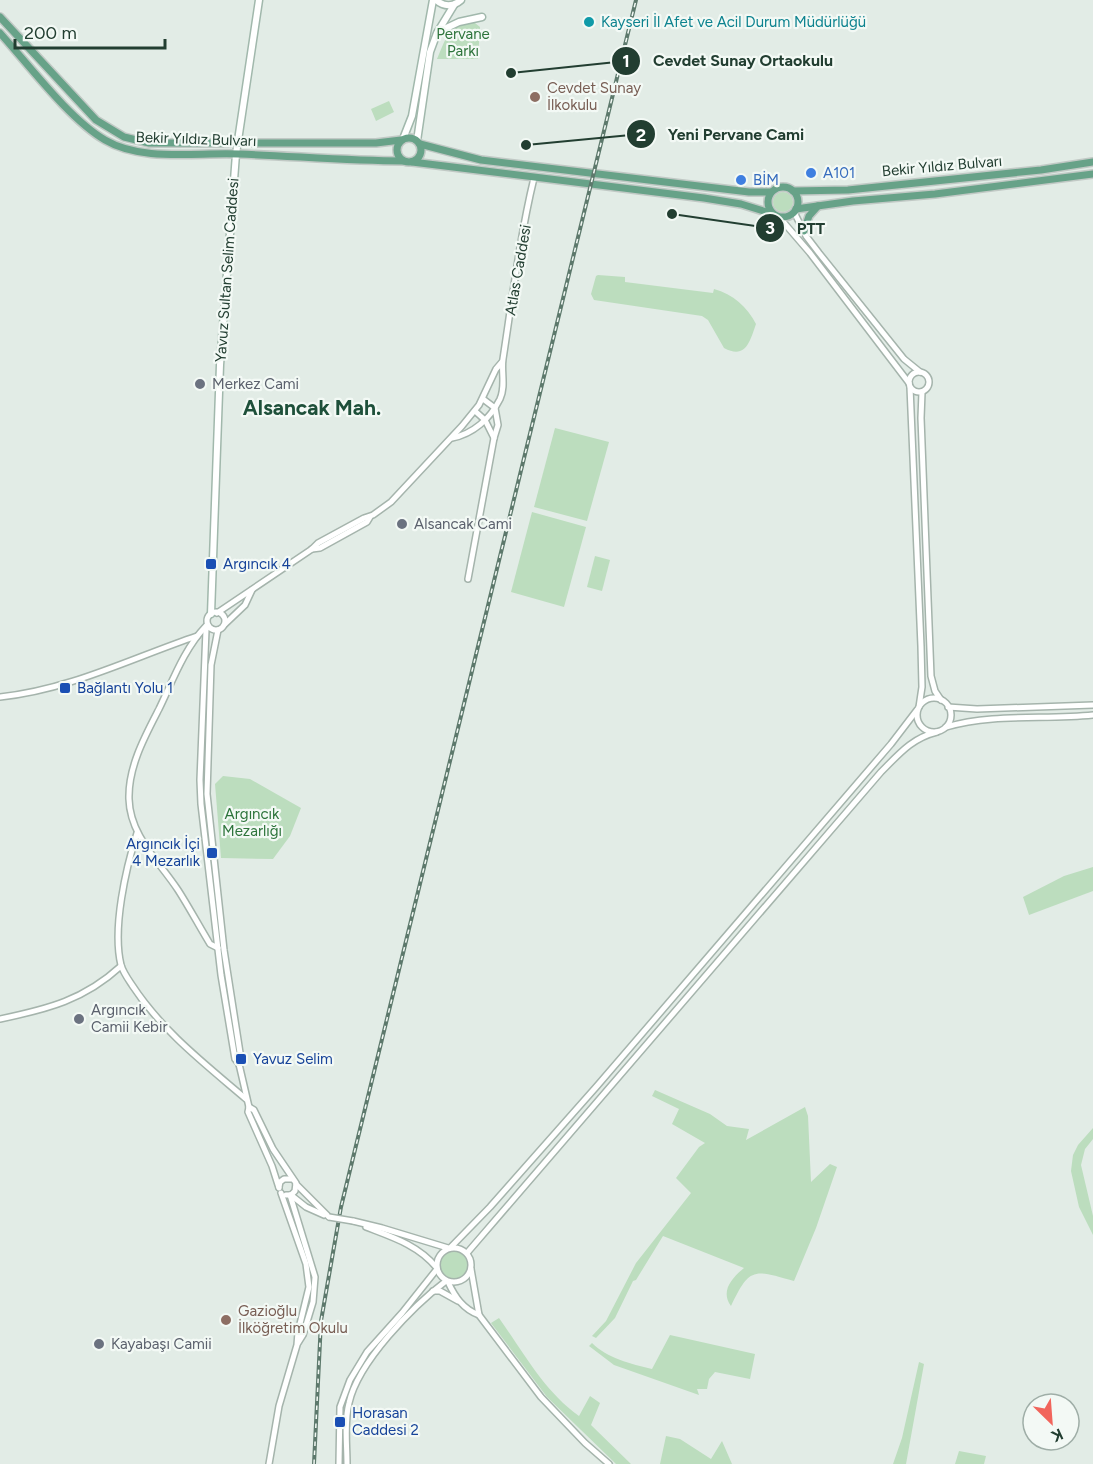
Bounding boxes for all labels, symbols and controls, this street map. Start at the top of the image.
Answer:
scale bar [15,12,165,50]
place label: Kayseri İl Afet ve Acil Durum Müdürlüğü [601,13,866,31]
marker: Kayseri İl Afet ve Acil Durum Müdürlüğü [582,15,596,29]
text: 200 m [24,22,77,44]
park label: Pervane Parkı [436,25,490,60]
callout: Cevdet Sunay Ortaokulu [611,44,845,78]
text: 1 [622,50,630,72]
text: Cevdet Sunay Ortaokulu [653,51,833,70]
place label: Cevdet Sunay İlkokulu [547,79,641,114]
marker: Cevdet Sunay İlkokulu [528,90,542,104]
callout: Yeni Pervane Cami [626,117,817,151]
text: 2 [636,124,646,146]
text: Yeni Pervane Cami [668,125,804,144]
street label: Bekir Yıldız Bulvarı [135,128,257,150]
street label: Bekir Yıldız Bulvarı [881,152,1003,180]
place label: A101 [823,164,855,182]
marker: A101 [804,166,818,180]
place label: BİM [753,171,779,189]
marker: BİM [734,173,748,187]
street label: Yavuz Sultan Selim Caddesi [212,177,242,363]
callout: PTT [755,211,837,245]
text: 3 [765,217,775,239]
text: PTT [797,219,826,238]
street label: Atlas Caddesi [501,223,535,317]
place label: Merkez Cami [212,375,299,393]
marker: Merkez Cami [193,377,207,391]
district label: Alsancak Mah. [243,395,381,420]
place label: Alsancak Cami [414,515,512,533]
marker: Alsancak Cami [395,517,409,531]
place label: Argıncık 4 [223,555,291,573]
marker: Argıncık 4 [204,557,218,571]
place label: Bağlantı Yolu 1 [77,679,173,697]
marker: Bağlantı Yolu 1 [58,681,72,695]
park label: Argıncık Mezarlığı [222,805,282,840]
place label: Argıncık İçi 4 Mezarlık [126,835,201,870]
marker: Argıncık İçi 4 Mezarlık [205,846,219,860]
place label: Argıncık Camii Kebir [91,1001,167,1036]
marker: Argıncık Camii Kebir [72,1012,86,1026]
place label: Yavuz Selim [253,1050,333,1068]
marker: Yavuz Selim [234,1052,248,1066]
place label: Gazioğlu İlköğretim Okulu [238,1302,348,1337]
marker: Gazioğlu İlköğretim Okulu [219,1313,233,1327]
place label: Kayabaşı Camii [111,1335,212,1353]
marker: Kayabaşı Camii [92,1337,106,1351]
north arrow [1021,1392,1081,1452]
place label: Horasan Caddesi 2 [352,1404,419,1439]
marker: Horasan Caddesi 2 [333,1415,347,1429]
text: K [1048,1424,1066,1446]

